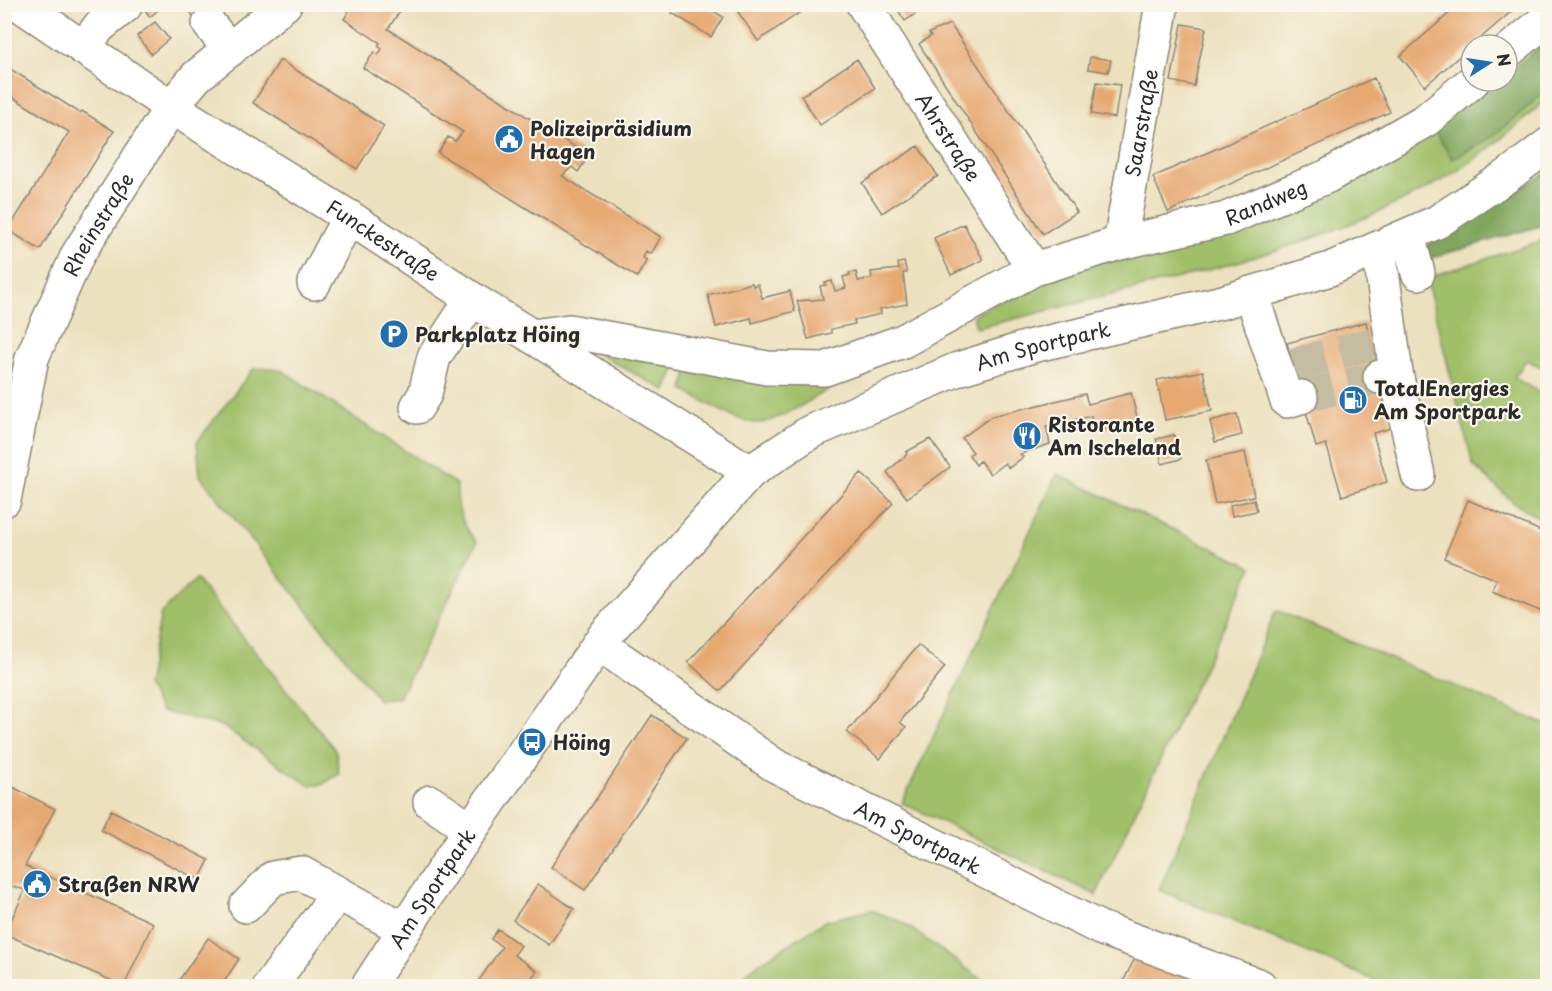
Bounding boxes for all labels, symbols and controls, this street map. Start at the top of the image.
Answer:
north arrow [1459,33,1519,93]
text: N [1492,51,1518,68]
street label: Saarstraße [1117,66,1165,179]
street label: Ahrstraße [909,86,989,187]
place label: Polizeipräsidium Hagen [530,113,692,166]
public building icon: Polizeipräsidium Hagen [493,123,525,155]
street label: Rheinstraße [55,167,141,281]
street label: Randweg [1220,171,1312,233]
street label: Funckestraße [321,192,446,288]
street label: Am Sportpark [972,313,1113,378]
parking icon: Parkplatz Höing [378,318,410,350]
place label: Parkplatz Höing [415,319,580,349]
place label: TotalEnergies Am Sportpark [1374,373,1522,426]
fuel station icon: TotalEnergies Am Sportpark [1337,384,1369,416]
place label: Ristorante Am Ischeland [1047,409,1182,462]
restaurant icon: Ristorante Am Ischeland [1011,420,1043,452]
bus stop icon: Höing [516,726,548,758]
place label: Höing [553,727,611,757]
street label: Am Sportpark [850,793,987,881]
street label: Am Sportpark [381,822,482,954]
public building icon: Straßen NRW [21,868,53,900]
place label: Straßen NRW [58,869,199,899]

